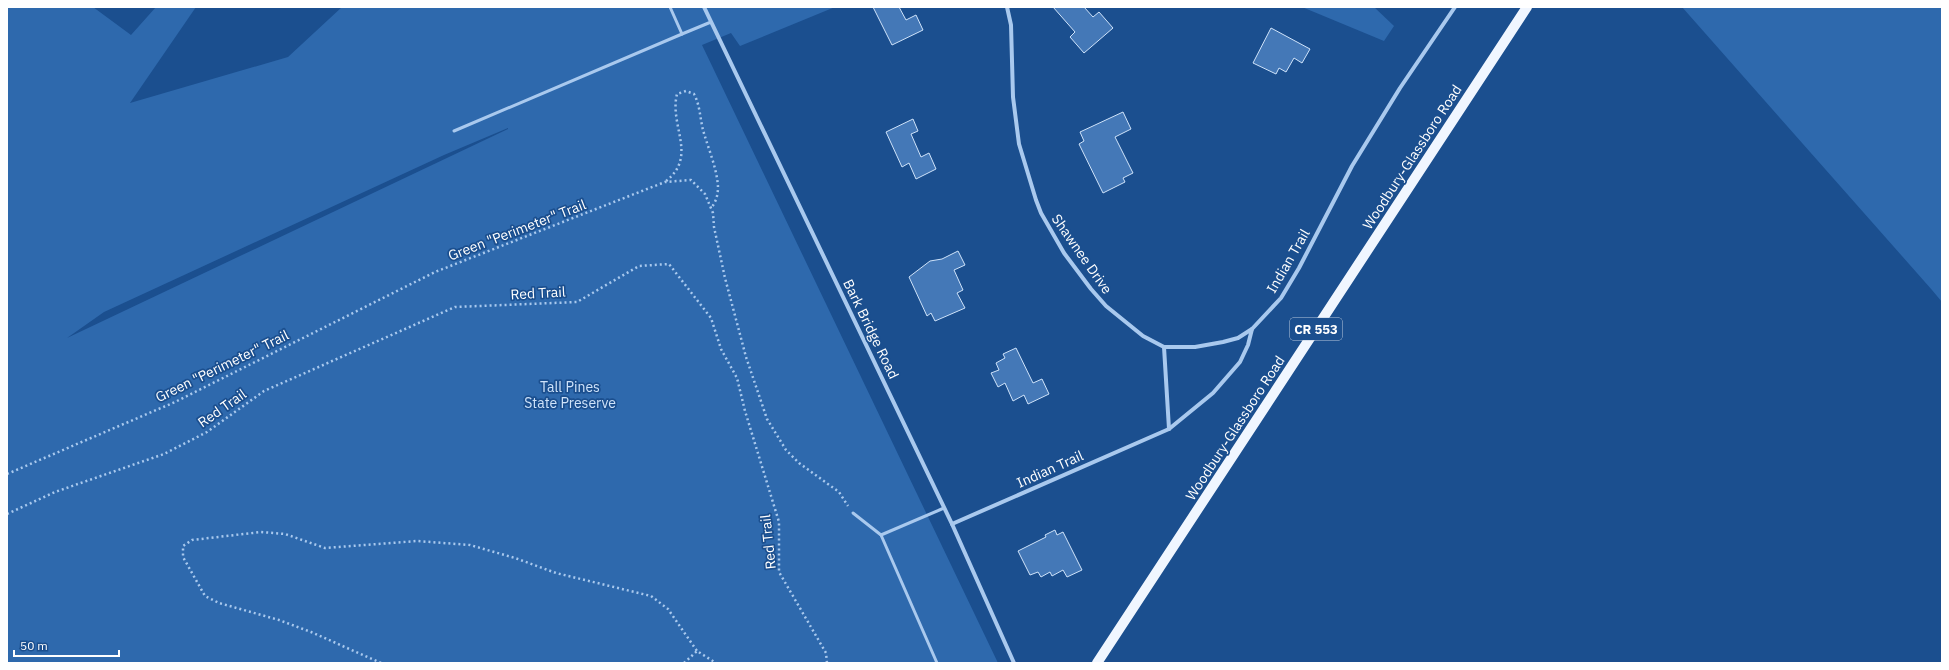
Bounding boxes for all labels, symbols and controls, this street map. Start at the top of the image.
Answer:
street label: Woodbury-Glassboro Road [1358,81,1466,233]
street label: Green "Perimeter" Trail [446,195,589,265]
street label: Shawnee Drive [1048,211,1116,298]
street label: Indian Trail [1262,226,1314,296]
street label: Bark Bridge Road [839,276,903,382]
street label: Red Trail [510,283,566,303]
road number: CR 553 [1290,318,1342,340]
street label: Green "Perimeter" Trail [152,326,292,406]
street label: Woodbury-Glassboro Road [1181,352,1289,504]
park label: Tall Pines State Preserve [524,378,616,412]
street label: Red Trail [194,385,250,431]
street label: Indian Trail [1014,446,1086,492]
street label: Red Trail [756,513,780,570]
scale bar [14,632,119,658]
text: 50 m [20,638,48,653]

